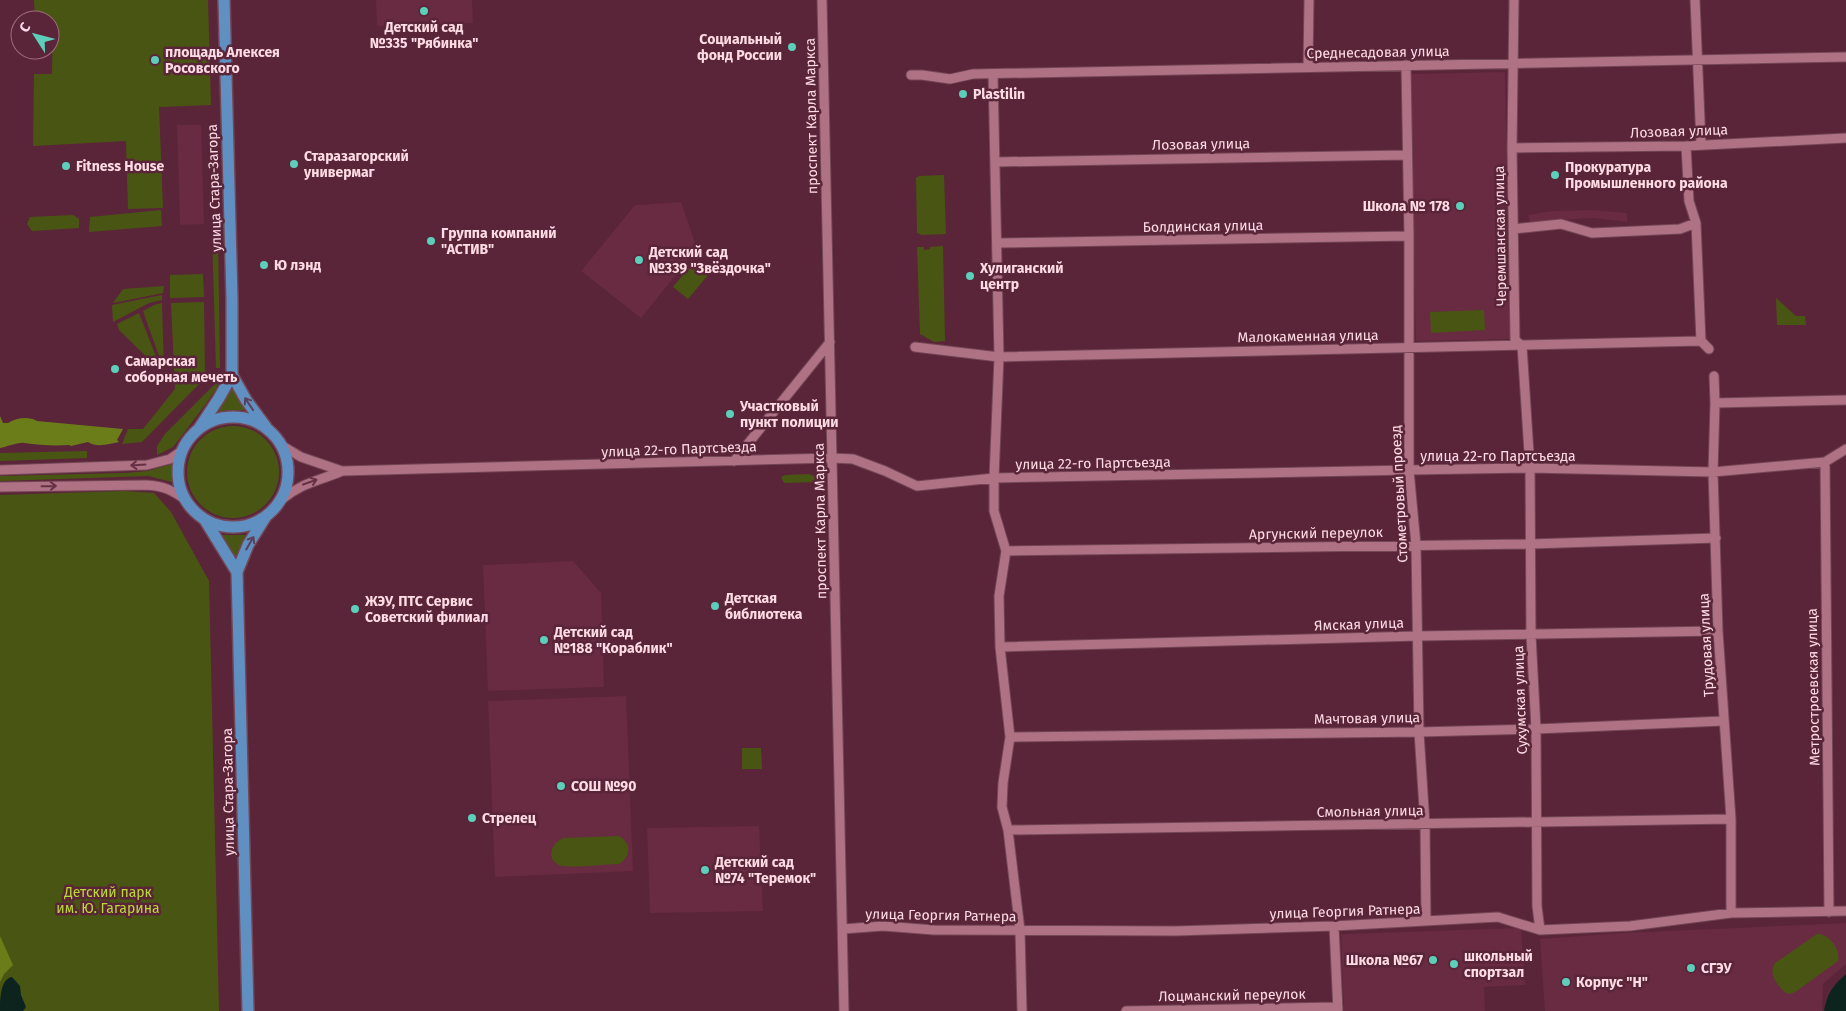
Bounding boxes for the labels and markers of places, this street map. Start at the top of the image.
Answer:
marker: Детский сад №335 "Рябинка" [418,5,430,17]
place label: Детский сад №335 "Рябинка" [370,19,478,52]
place label: Социальный фонд России [697,31,782,64]
marker: Социальный фонд России [786,41,798,53]
place label: площадь Алексея Росовского [165,44,280,77]
marker: площадь Алексея Росовского [149,54,161,66]
place label: Plastilin [973,86,1025,103]
marker: Plastilin [957,88,969,100]
place label: Старазагорский универмаг [303,148,409,181]
place label: Fitness House [76,158,165,175]
marker: Старазагорский универмаг [288,158,300,170]
place label: Прокуратура Промышленного района [1565,159,1728,192]
marker: Fitness House [60,160,72,172]
marker: Прокуратура Промышленного района [1549,169,1561,181]
place label: Школа № 178 [1363,198,1450,215]
marker: Школа № 178 [1454,200,1466,212]
place label: Группа компаний "АСТИВ" [441,225,557,258]
marker: Группа компаний "АСТИВ" [425,235,437,247]
place label: Детский сад №339 "Звёздочка" [648,244,771,277]
marker: Детский сад №339 "Звёздочка" [633,254,645,266]
place label: Ю лэнд [274,257,321,274]
marker: Ю лэнд [258,259,270,271]
place label: Хулиганский центр [979,260,1063,293]
marker: Хулиганский центр [964,270,976,282]
place label: Самарская соборная мечеть [125,353,238,386]
marker: Самарская соборная мечеть [109,363,121,375]
place label: Участковый пункт полиции [739,398,839,431]
marker: Участковый пункт полиции [724,408,736,420]
place label: Детская библиотека [724,590,803,623]
place label: ЖЭУ, ПТС Сервис Советский филиал [364,593,488,626]
marker: Детская библиотека [709,600,721,612]
marker: ЖЭУ, ПТС Сервис Советский филиал [349,603,361,615]
place label: Детский сад №188 "Кораблик" [553,624,673,657]
marker: Детский сад №188 "Кораблик" [538,634,550,646]
place label: СОШ №90 [571,778,636,795]
marker: СОШ №90 [555,780,567,792]
place label: Стрелец [482,810,537,827]
marker: Стрелец [466,812,478,824]
place label: Детский сад №74 "Теремок" [714,854,816,887]
marker: Детский сад №74 "Теремок" [699,864,711,876]
place label: школьный спортзал [1464,948,1533,981]
place label: Школа №67 [1346,952,1423,969]
marker: Школа №67 [1427,954,1439,966]
marker: школьный спортзал [1448,958,1460,970]
place label: СГЭУ [1701,960,1732,977]
marker: СГЭУ [1685,962,1697,974]
place label: Корпус "Н" [1576,974,1648,991]
marker: Корпус "Н" [1560,976,1572,988]

